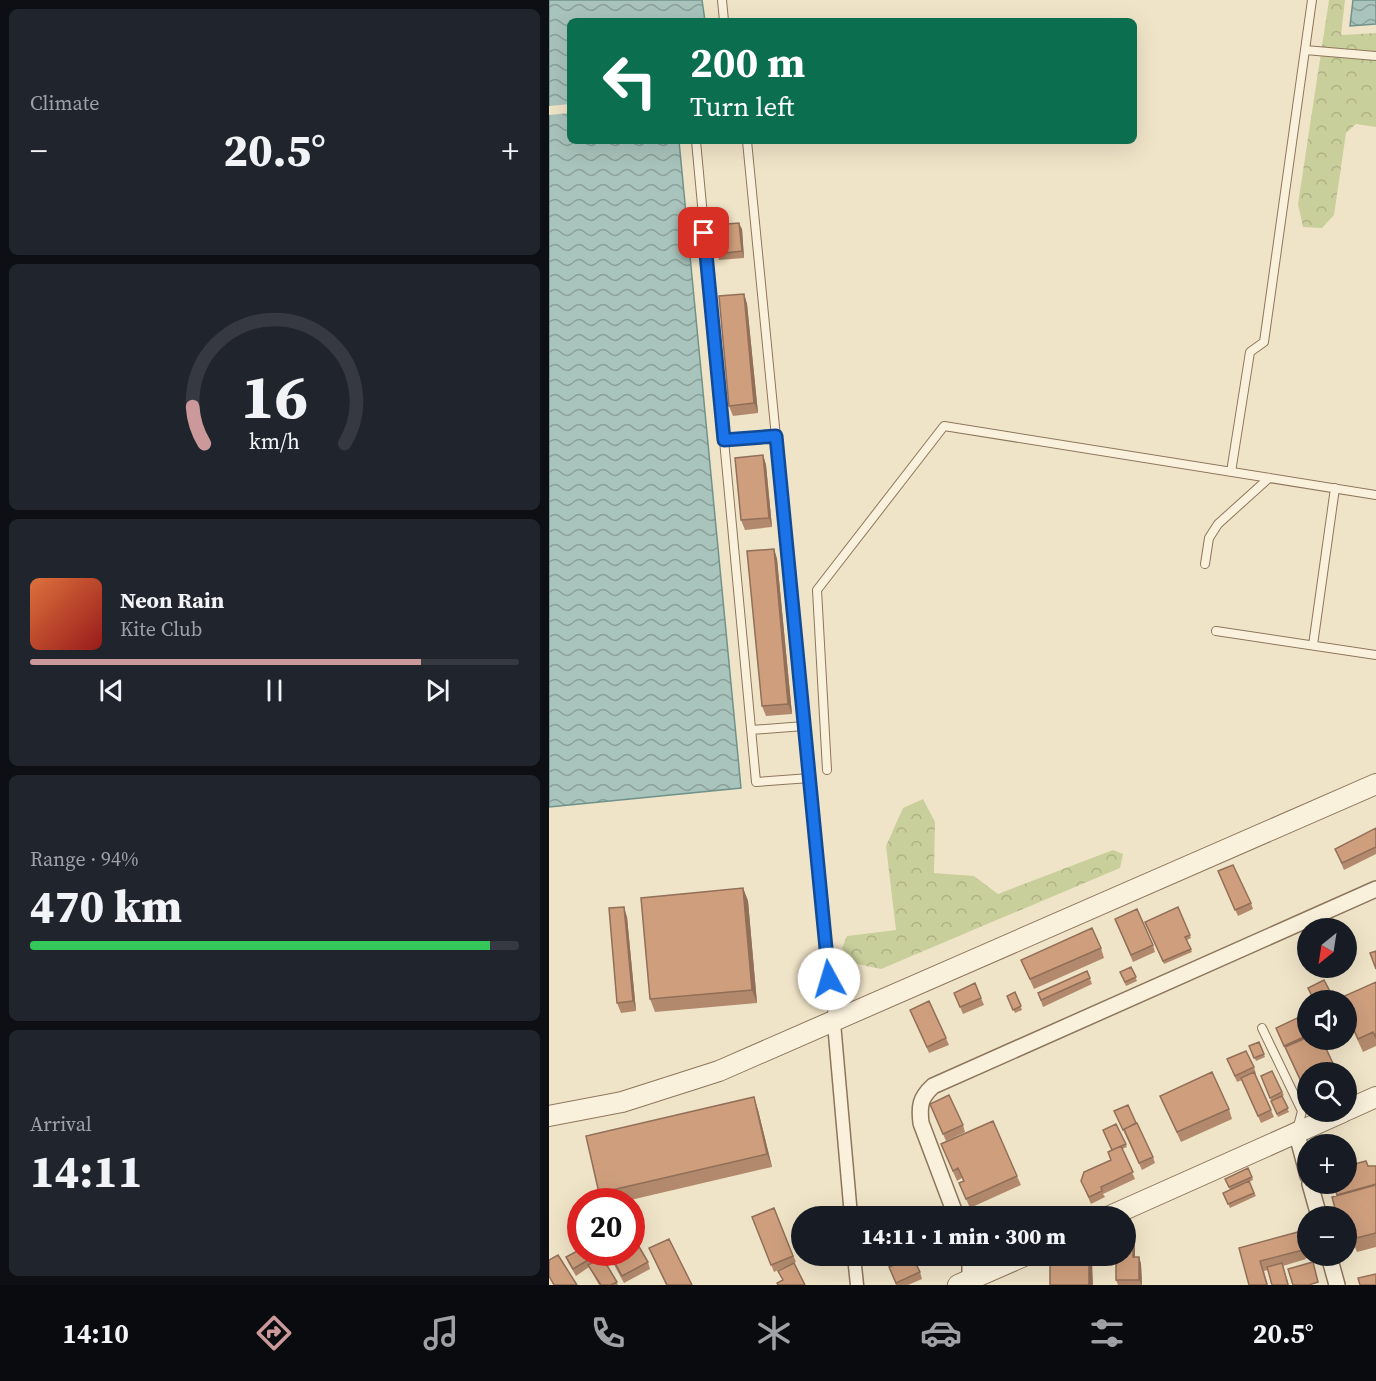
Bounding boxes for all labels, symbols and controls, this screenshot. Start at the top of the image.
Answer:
text: 200 m [690,33,805,91]
icon: left [591,42,669,120]
text: Turn left [690,88,794,125]
text: Climate [30,89,99,117]
text: 20.5° [223,119,326,181]
text: − [30,128,48,173]
text: + [502,128,519,173]
pin [678,207,729,258]
icon: arrive [687,216,720,249]
text: 16 [241,353,308,439]
text: km/h [249,428,300,457]
text: Neon Rain [120,585,224,615]
text: Kite Club [120,615,202,643]
icon: previous [95,674,128,707]
icon: pause [258,674,291,707]
icon: next [421,674,454,707]
text: Range · 94% [30,845,139,873]
text: 470 km [30,875,182,937]
north arrow [1297,918,1357,978]
map controls [1297,918,1357,1266]
position arrow [797,947,861,1011]
button: sound [1297,990,1357,1050]
button: search [1297,1062,1357,1122]
text: Arrival [30,1110,92,1138]
button: + [1297,1134,1357,1194]
text: 14:11 [30,1140,143,1202]
speed limit sign: 20 [567,1188,645,1266]
button: − [1297,1206,1357,1266]
text: 14:11 · 1 min · 300 m [861,1221,1066,1251]
icon: directions [253,1312,295,1354]
icon: music [420,1312,462,1354]
icon: phone [587,1312,629,1354]
icon: climate [753,1312,795,1354]
icon: car [920,1312,962,1354]
icon: filters [1086,1312,1128,1354]
text: 14:10 [62,1315,129,1352]
text: 20.5° [1253,1315,1314,1352]

